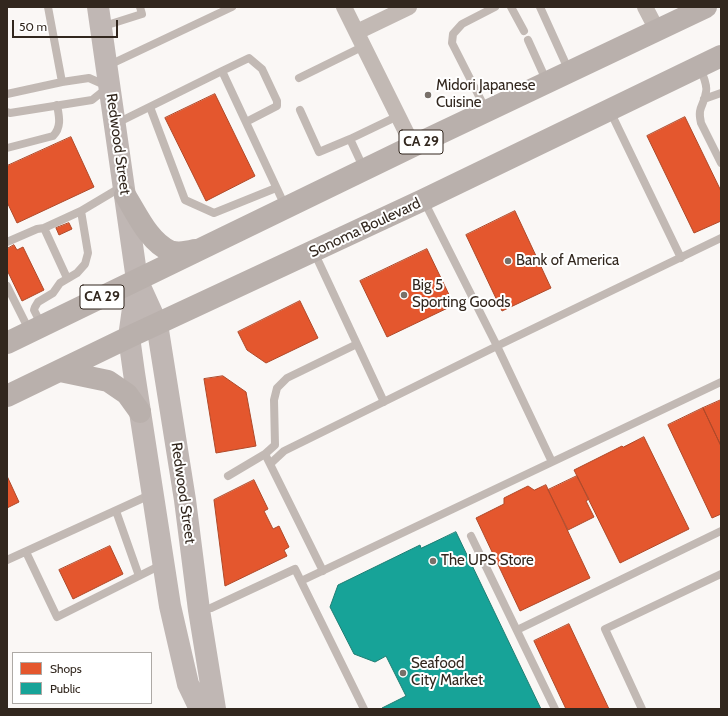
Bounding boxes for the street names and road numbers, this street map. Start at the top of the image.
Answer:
street label: Redwood Street [102,92,134,196]
road number: CA 29 [399,130,443,154]
street label: Sonoma Boulevard [306,194,424,262]
road number: CA 29 [80,285,124,309]
street label: Redwood Street [167,441,199,545]

